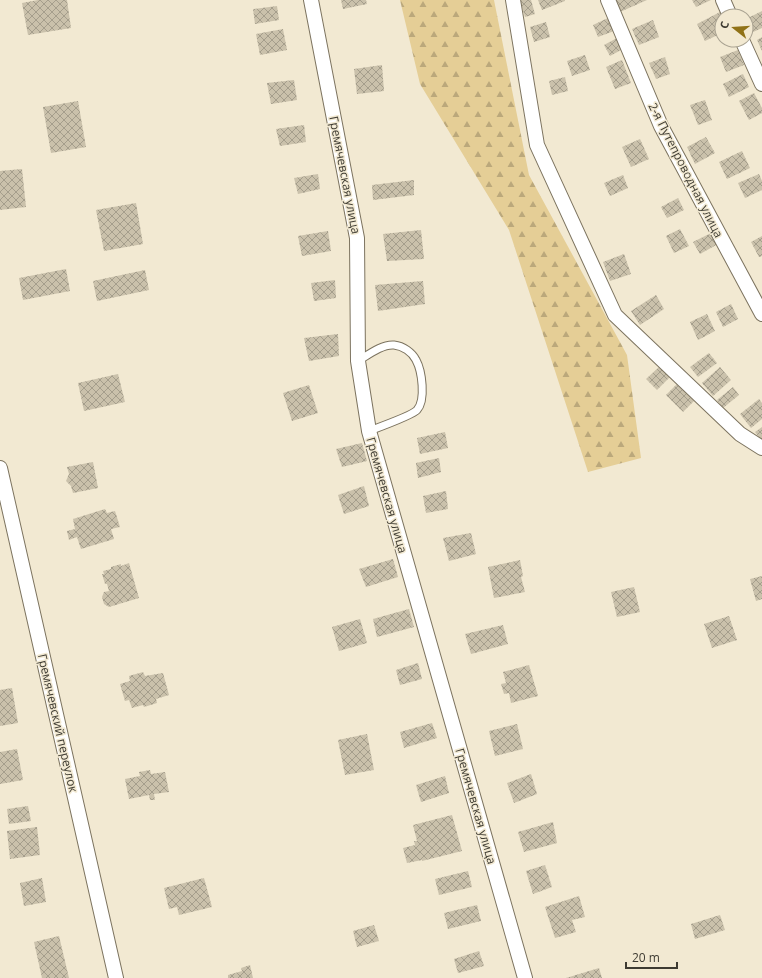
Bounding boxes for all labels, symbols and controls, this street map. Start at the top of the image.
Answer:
north arrow [714,8,754,48]
text: С [716,19,732,30]
street label: 2-я Путепроводная улица [645,100,727,240]
street label: Гремячевская улица [325,115,365,235]
street label: Гремячевская улица [362,435,412,555]
street label: Гремячевский переулок [34,652,82,795]
street label: Гремячевская улица [451,746,501,866]
scale bar [626,944,677,970]
text: 20 m [632,949,660,966]

